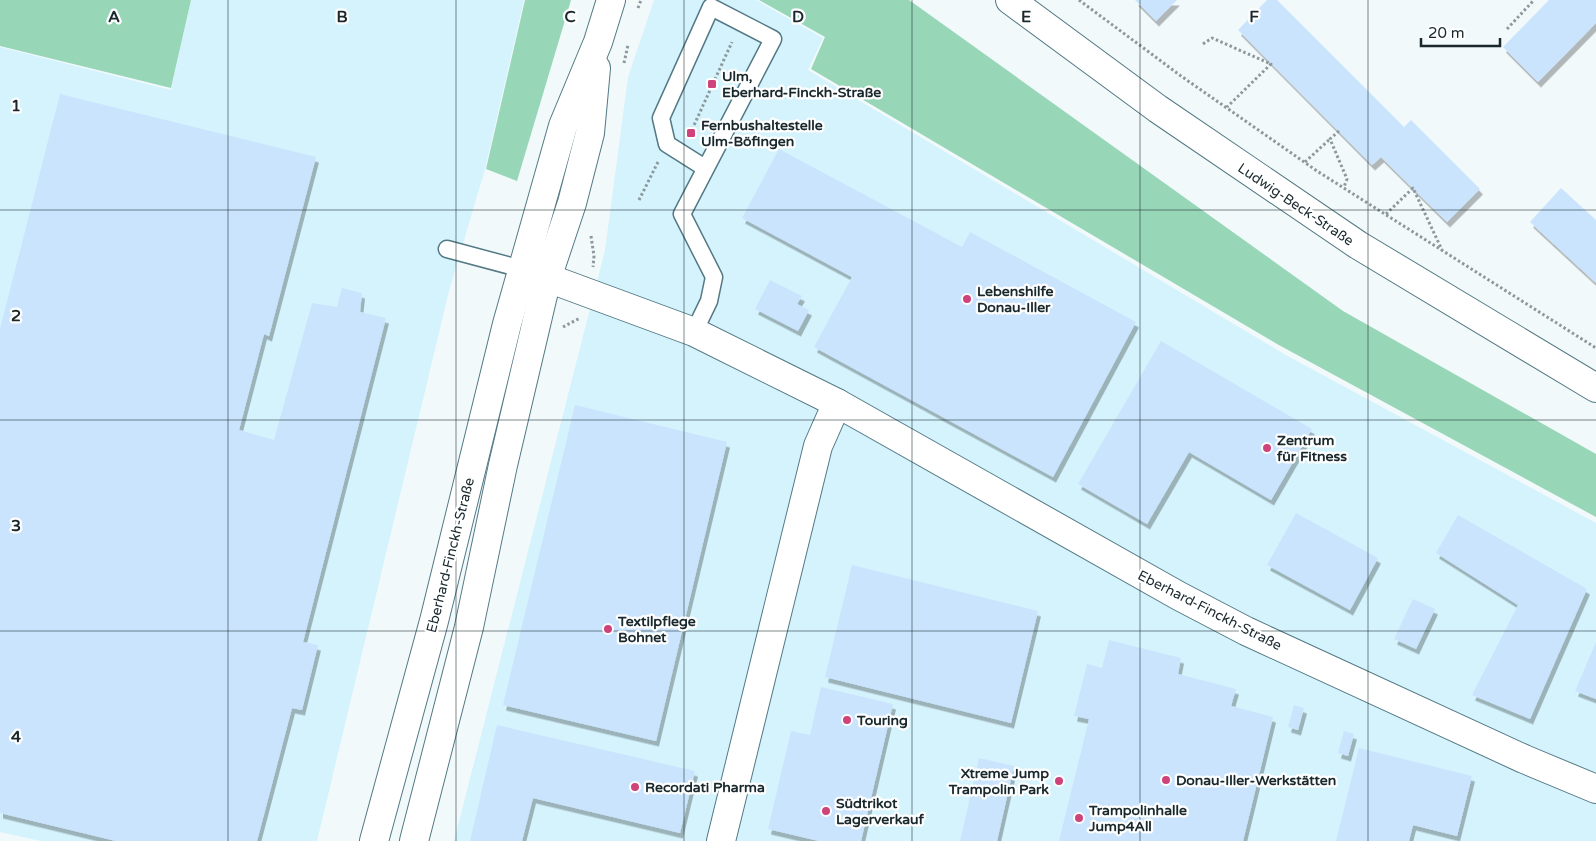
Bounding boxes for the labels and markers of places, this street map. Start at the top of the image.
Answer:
place label: Ulm, Eberhard-Finckh-Straße [722,68,881,101]
marker: Ulm, Eberhard-Finckh-Straße [706,78,718,90]
place label: Fernbushaltestelle Ulm-Böfingen [701,117,823,150]
marker: Fernbushaltestelle Ulm-Böfingen [685,127,697,139]
place label: Lebenshilfe Donau-Iller [977,283,1053,316]
marker: Lebenshilfe Donau-Iller [961,293,973,305]
place label: Zentrum für Fitness [1276,432,1347,465]
marker: Zentrum für Fitness [1261,442,1273,454]
place label: Textilpflege Bohnet [617,613,696,646]
marker: Textilpflege Bohnet [602,623,614,635]
place label: Touring [856,712,908,729]
marker: Touring [841,714,853,726]
place label: Xtreme Jump Trampolin Park [948,765,1049,798]
place label: Donau-Iller-Werkstätten [1176,772,1336,789]
marker: Donau-Iller-Werkstätten [1160,774,1172,786]
marker: Xtreme Jump Trampolin Park [1053,775,1065,787]
place label: Recordati Pharma [645,779,765,796]
marker: Recordati Pharma [629,781,641,793]
place label: Südtrikot Lagerverkauf [836,795,924,828]
place label: Trampolinhalle Jump4All [1088,802,1187,835]
marker: Südtrikot Lagerverkauf [820,805,832,817]
marker: Trampolinhalle Jump4All [1073,812,1085,824]

